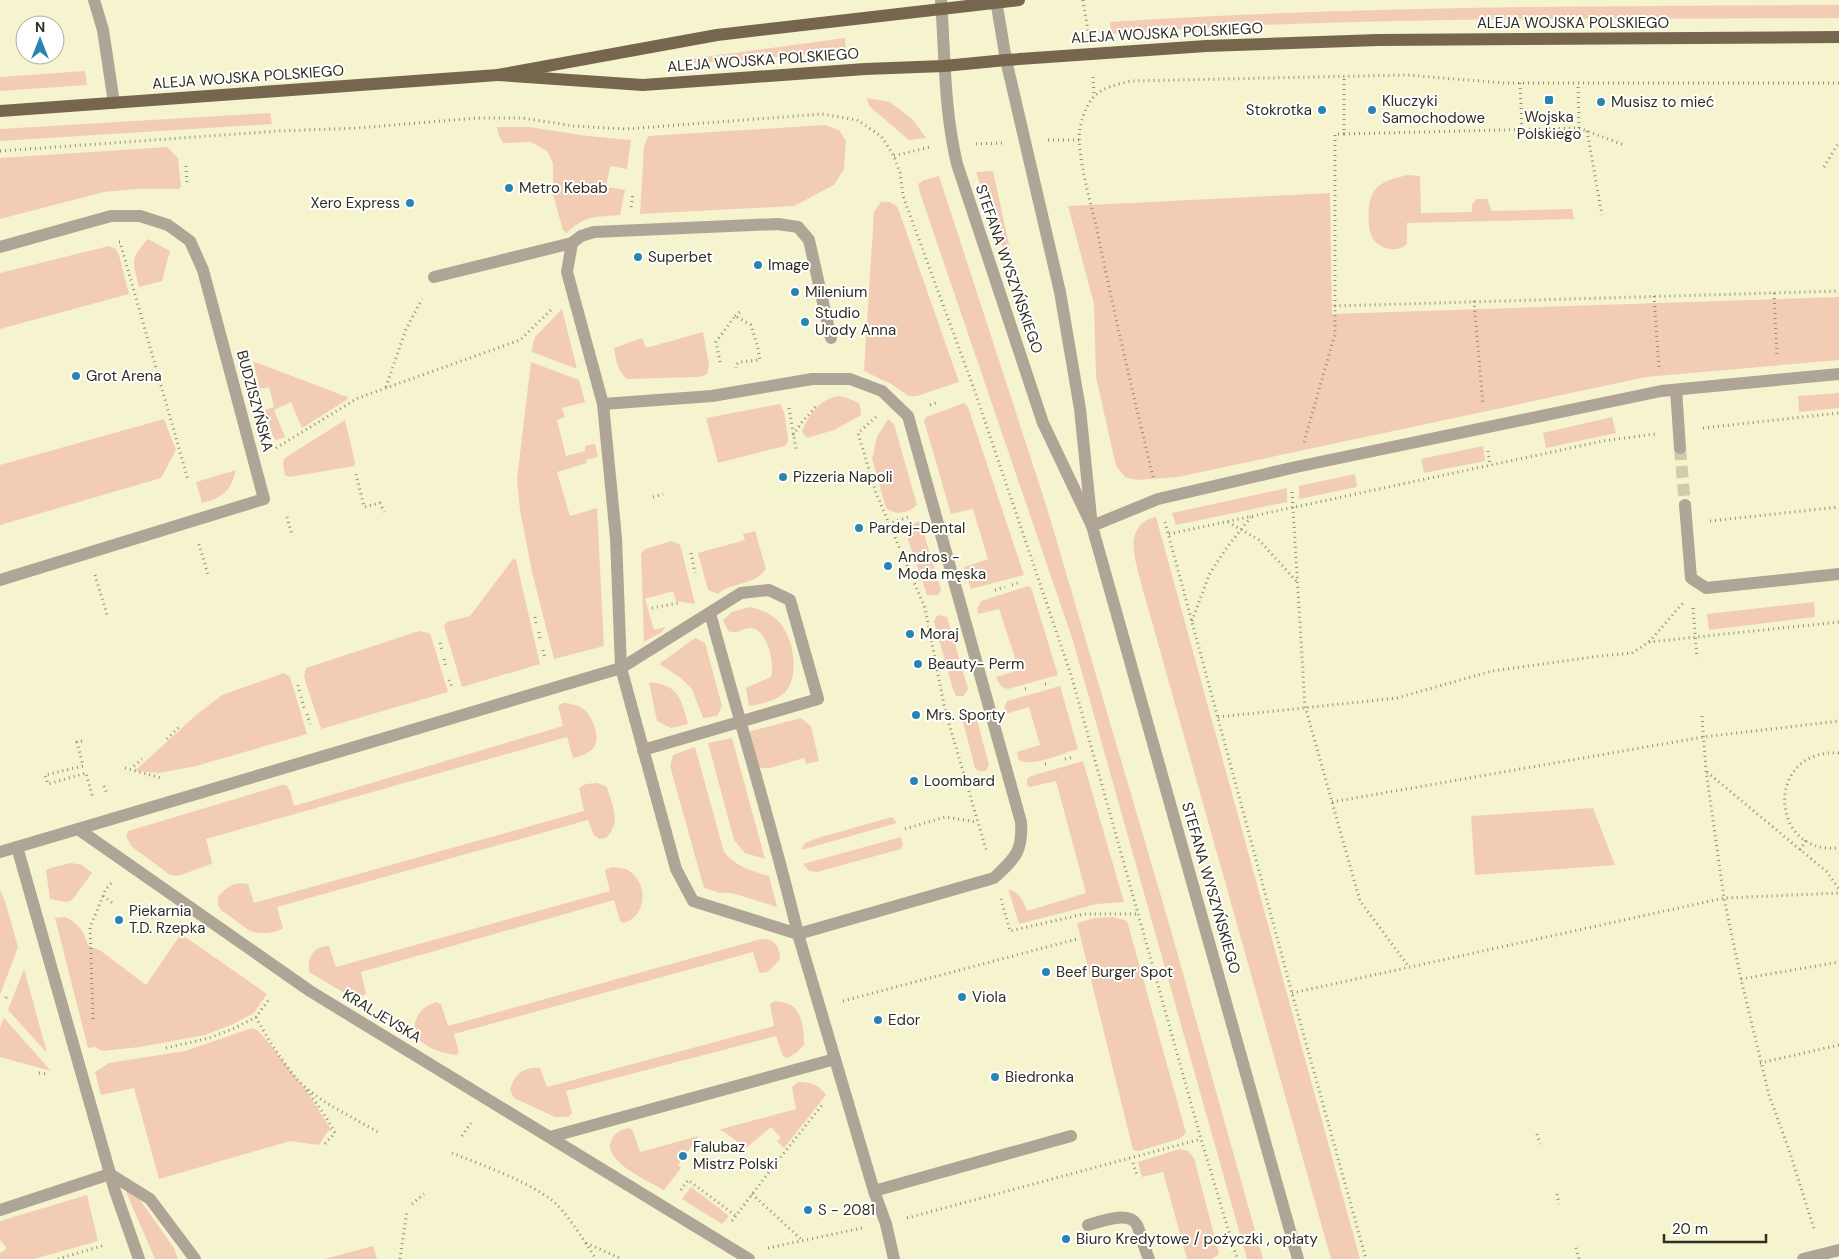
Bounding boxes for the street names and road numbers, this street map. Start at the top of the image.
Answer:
street label: ALEJA WOJSKA POLSKIEGO [1477,13,1669,33]
street label: ALEJA WOJSKA POLSKIEGO [1070,18,1264,48]
street label: ALEJA WOJSKA POLSKIEGO [666,43,860,77]
street label: ALEJA WOJSKA POLSKIEGO [151,60,345,94]
street label: STEFANA WYSZYŃSKIEGO [971,182,1047,356]
street label: BUDZISZYŃSKA [232,348,278,454]
street label: STEFANA WYSZYŃSKIEGO [1177,800,1245,976]
street label: KRALJEVSKA [339,985,425,1047]

